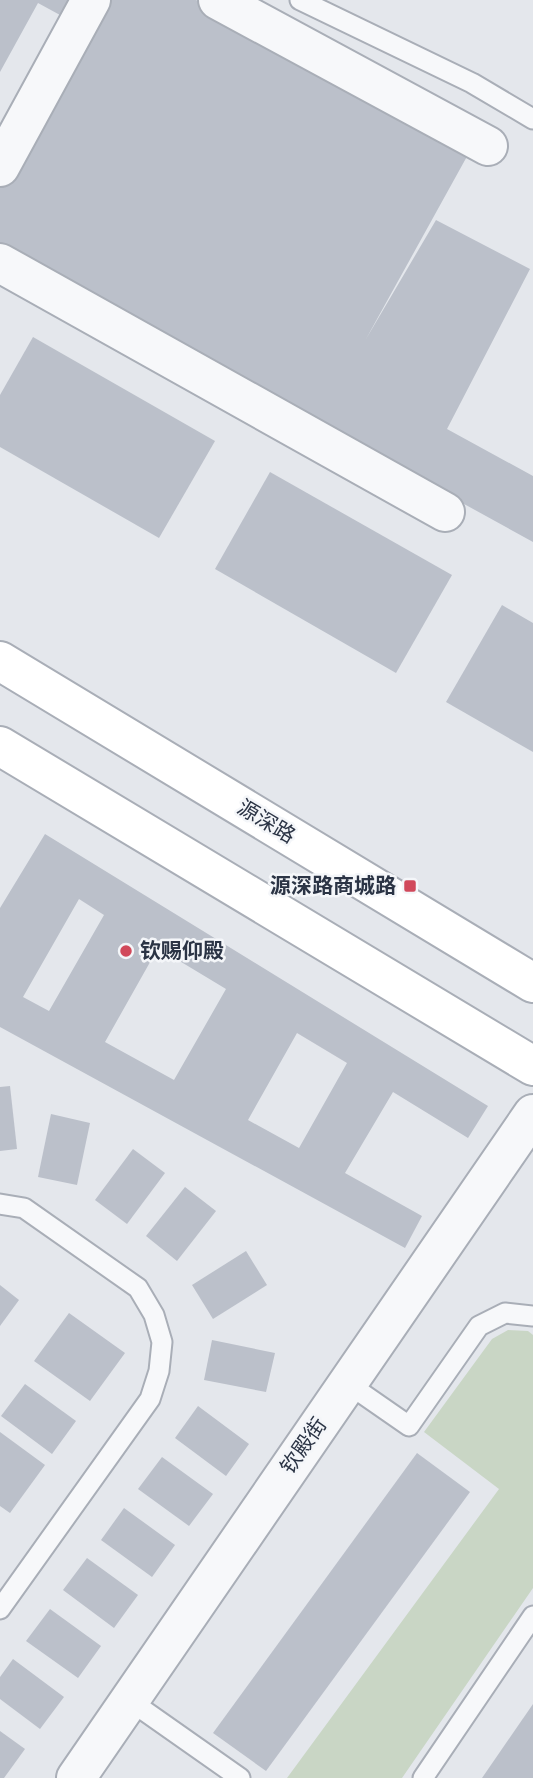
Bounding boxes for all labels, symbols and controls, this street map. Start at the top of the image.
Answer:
street label: 源深路 [234,796,299,847]
place label: 源深路商城路 [270,874,396,897]
marker: 源深路商城路 [402,878,418,894]
place label: 钦赐仰殿 [140,940,224,962]
marker: 钦赐仰殿 [118,943,134,959]
street label: 钦殿街 [277,1414,331,1478]

